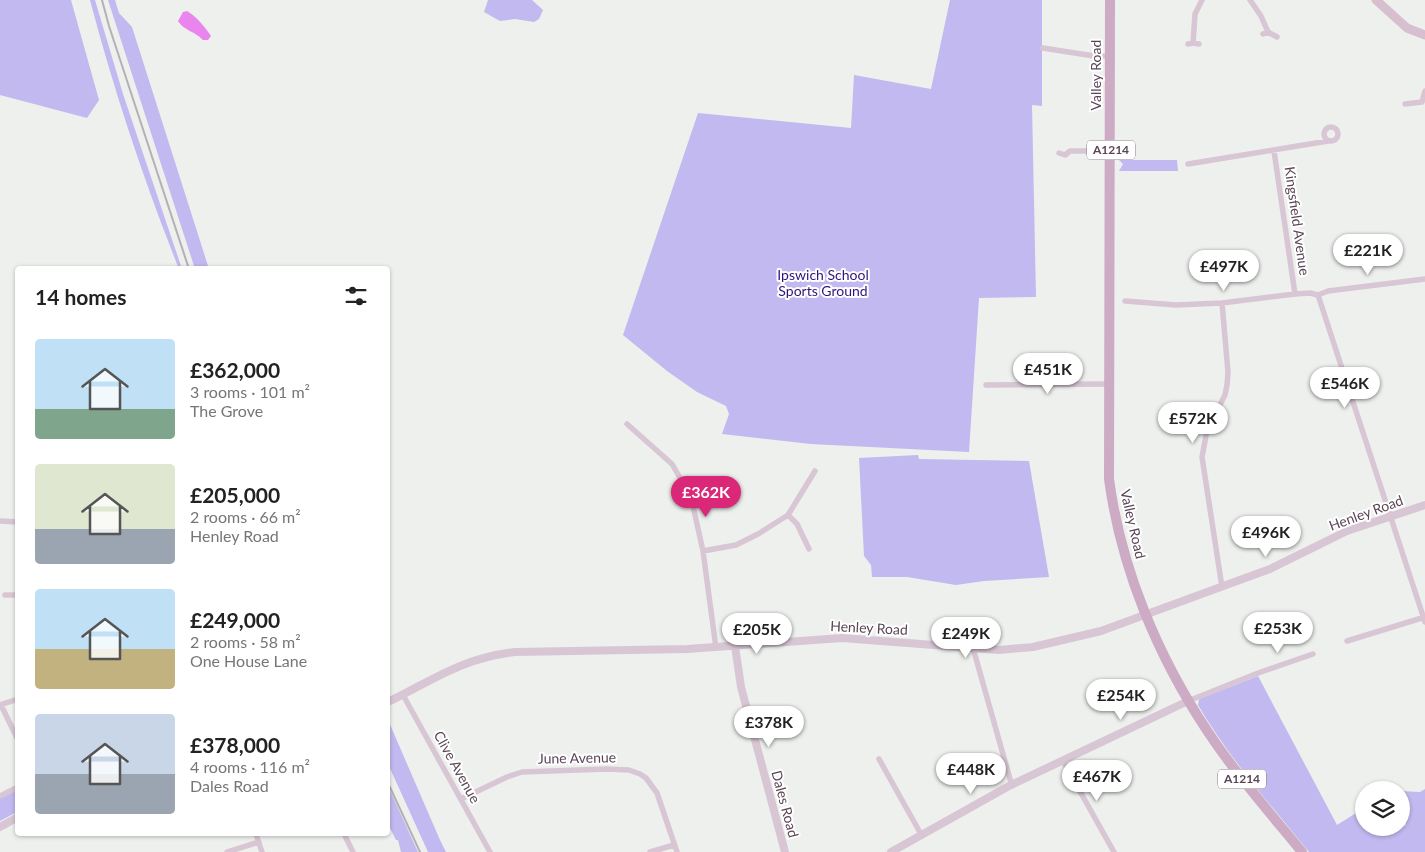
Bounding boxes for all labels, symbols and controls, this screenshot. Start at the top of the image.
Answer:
street label: Valley Road [1087,40,1104,110]
road number: A1214 [1087,140,1135,160]
street label: Kingsfield Avenue [1281,165,1314,276]
pin: £221K [1333,234,1403,276]
text: £221K [1344,240,1392,259]
pin: £497K [1189,250,1259,292]
text: £497K [1200,256,1248,275]
park label: Ipswich School Sports Ground [777,266,869,299]
icon: filters [342,282,370,310]
text: 14 homes [35,284,126,309]
pin: £451K [1013,352,1083,395]
text: £362,000 [190,357,280,382]
icon: home [75,359,135,419]
text: £451K [1024,359,1072,378]
pin: £546K [1310,366,1380,409]
text: £546K [1321,373,1369,392]
text: 3 rooms · 101 m² [190,382,310,401]
text: The Grove [190,401,263,420]
pin: £572K [1158,402,1228,444]
text: £572K [1169,408,1217,427]
pin: £362K [671,476,741,518]
text: £205,000 [190,482,280,507]
text: £362K [682,482,730,501]
icon: home [75,484,135,544]
street label: Valley Road [1117,488,1150,560]
street label: Henley Road [1326,491,1405,534]
text: 2 rooms · 66 m² [190,507,301,526]
pin: £496K [1231,516,1301,558]
text: £496K [1242,522,1290,541]
text: Henley Road [190,526,279,545]
text: £249,000 [190,607,280,632]
icon: home [75,609,135,669]
pin: £205K [722,612,792,655]
pin: £253K [1243,612,1313,654]
pin: £249K [931,616,1001,659]
street label: Henley Road [830,617,908,638]
text: £253K [1254,618,1302,637]
text: £205K [733,619,781,638]
text: £249K [942,623,990,642]
text: 2 rooms · 58 m² [190,632,301,651]
text: One House Lane [190,651,307,670]
pin: £254K [1086,678,1156,721]
text: £254K [1097,685,1145,704]
pin: £378K [734,706,804,748]
text: £378K [745,712,793,731]
street label: Clive Avenue [431,728,484,806]
text: £378,000 [190,732,280,757]
icon: home [75,734,135,794]
street label: June Avenue [538,748,616,767]
pin: £448K [936,752,1006,795]
text: 4 rooms · 116 m² [190,757,310,776]
text: £448K [947,759,995,778]
pin: £467K [1062,760,1132,802]
text: £467K [1073,766,1121,785]
street label: Dales Road [768,768,803,839]
road number: A1214 [1218,770,1266,789]
text: Dales Road [190,776,269,795]
map controls [1355,781,1410,836]
button: layers [1355,781,1410,836]

